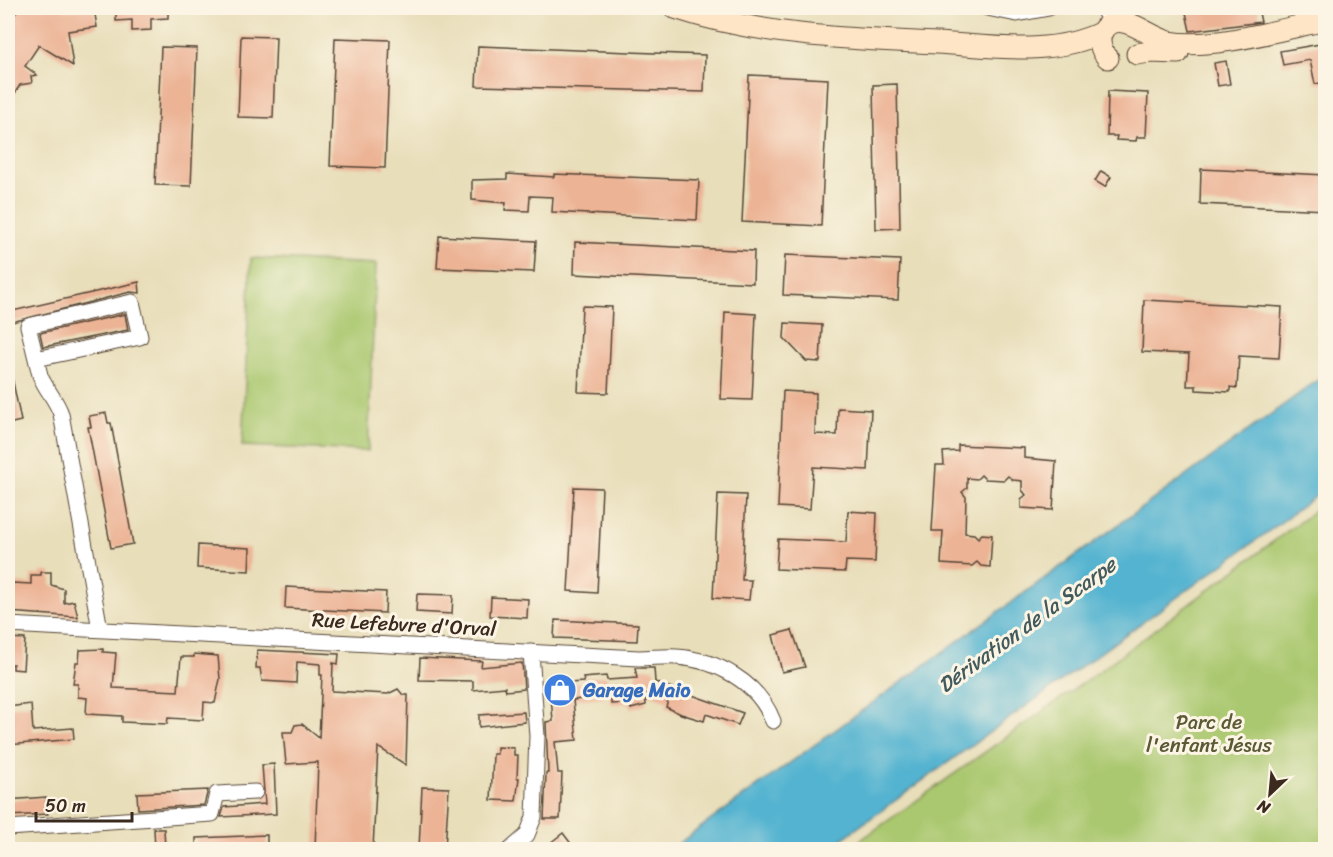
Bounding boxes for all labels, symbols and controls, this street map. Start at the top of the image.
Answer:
water label: Dérivation de la Scarpe [929,546,1126,703]
street label: Rue Lefebvre d'Orval [311,602,498,647]
shop icon: Garage Maio [542,672,578,708]
place label: Garage Maio [582,673,691,708]
park label: Parc de l'enfant Jésus [1146,705,1273,763]
north arrow [1240,764,1300,824]
scale bar [36,785,132,823]
text: 50 m [45,790,86,822]
text: N [1251,791,1276,823]

